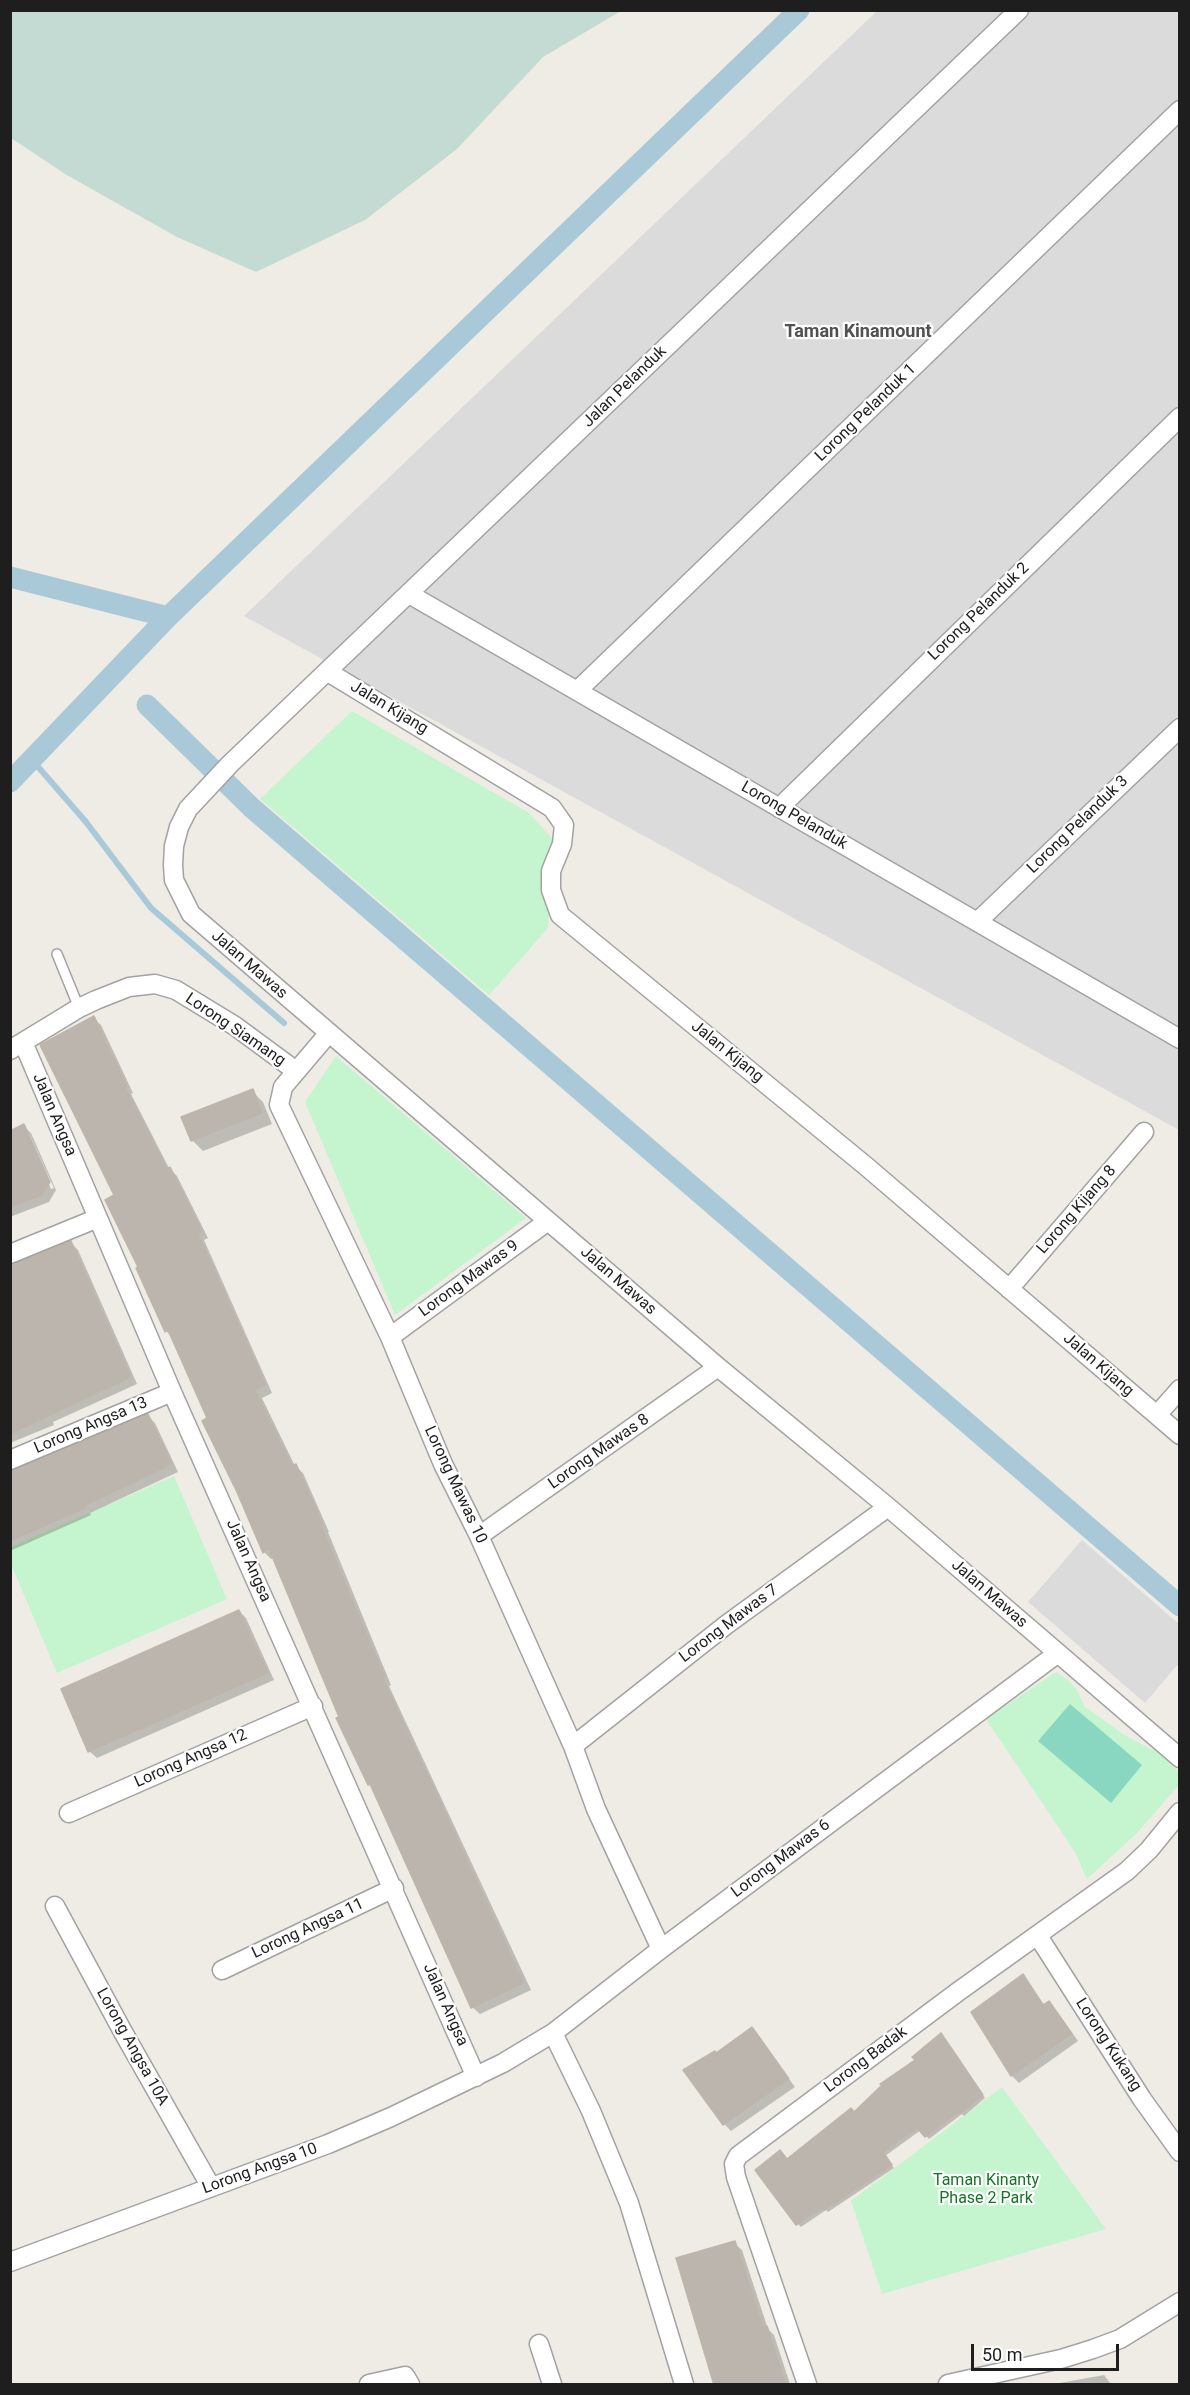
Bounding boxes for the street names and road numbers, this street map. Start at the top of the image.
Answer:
street label: Jalan Pelanduk [579,342,671,432]
street label: Lorong Pelanduk 1 [812,360,920,466]
street label: Lorong Pelanduk 2 [925,559,1033,665]
street label: Jalan Kijang [347,677,431,739]
street label: Lorong Pelanduk 3 [1024,772,1132,878]
street label: Lorong Pelanduk [737,778,851,854]
street label: Jalan Mawas [207,927,291,1003]
street label: Lorong Siamang [181,989,289,1071]
street label: Jalan Kijang [687,1017,767,1087]
street label: Jalan Angsa [28,1071,80,1159]
street label: Lorong Kijang 8 [1033,1162,1121,1258]
street label: Lorong Mawas 9 [415,1236,523,1322]
street label: Jalan Mawas [576,1243,660,1319]
street label: Jalan Kijang [1059,1329,1137,1401]
street label: Lorong Angsa 13 [32,1394,150,1458]
street label: Lorong Mawas 8 [545,1410,653,1494]
street label: Lorong Mawas 10 [419,1423,491,1547]
street label: Jalan Angsa [221,1517,275,1605]
street label: Jalan Mawas [947,1556,1031,1632]
street label: Lorong Mawas 7 [676,1581,782,1667]
street label: Lorong Angsa 12 [132,1726,250,1792]
street label: Lorong Mawas 6 [728,1816,834,1902]
street label: Lorong Angsa 11 [249,1895,367,1963]
street label: Jalan Angsa [418,1961,472,2049]
street label: Lorong Angsa 10A [92,1985,172,2109]
street label: Lorong Kukang [1071,1995,1145,2095]
street label: Lorong Badak [821,2023,911,2097]
street label: Lorong Angsa 10 [200,2139,320,2199]

